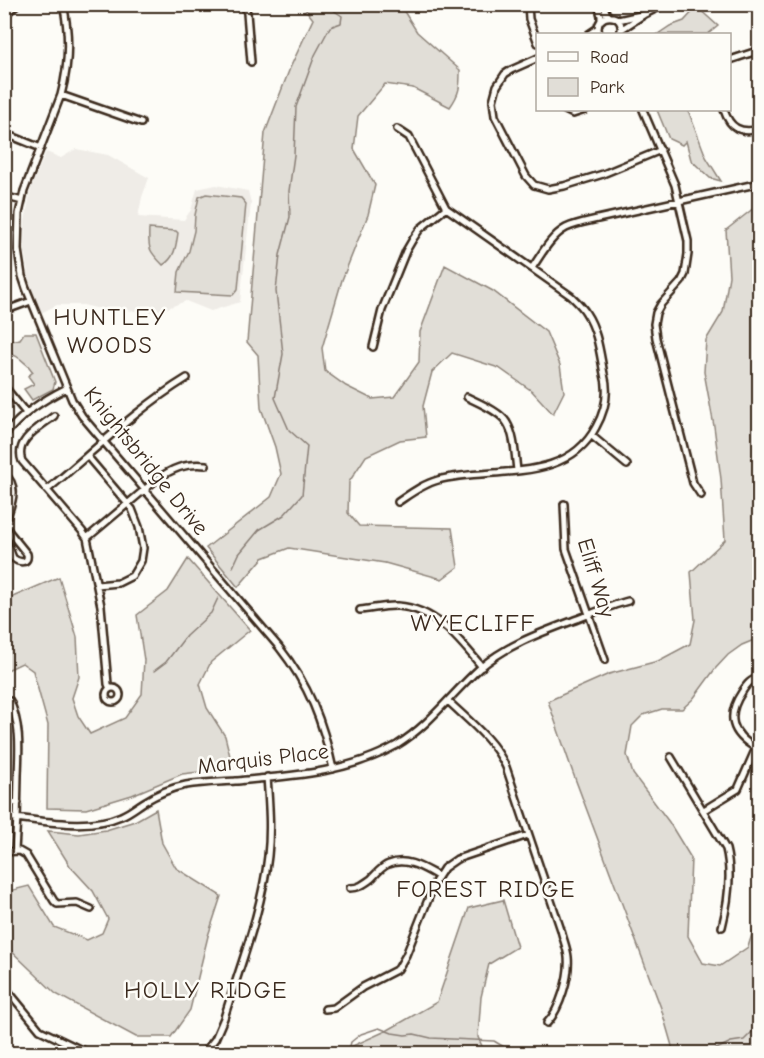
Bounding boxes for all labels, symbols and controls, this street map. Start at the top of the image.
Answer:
legend [536,33,731,111]
text: Road [590,47,629,68]
text: Park [590,77,625,98]
district label: HUNTLEY WOODS [53,303,167,359]
street label: Knightsbridge Drive [78,382,214,540]
street label: Eliff Way [572,535,620,621]
district label: WYECLIFF [410,609,536,637]
street label: Marquis Place [196,738,330,780]
district label: FOREST RIDGE [396,875,576,903]
district label: HOLLY RIDGE [124,976,288,1004]

